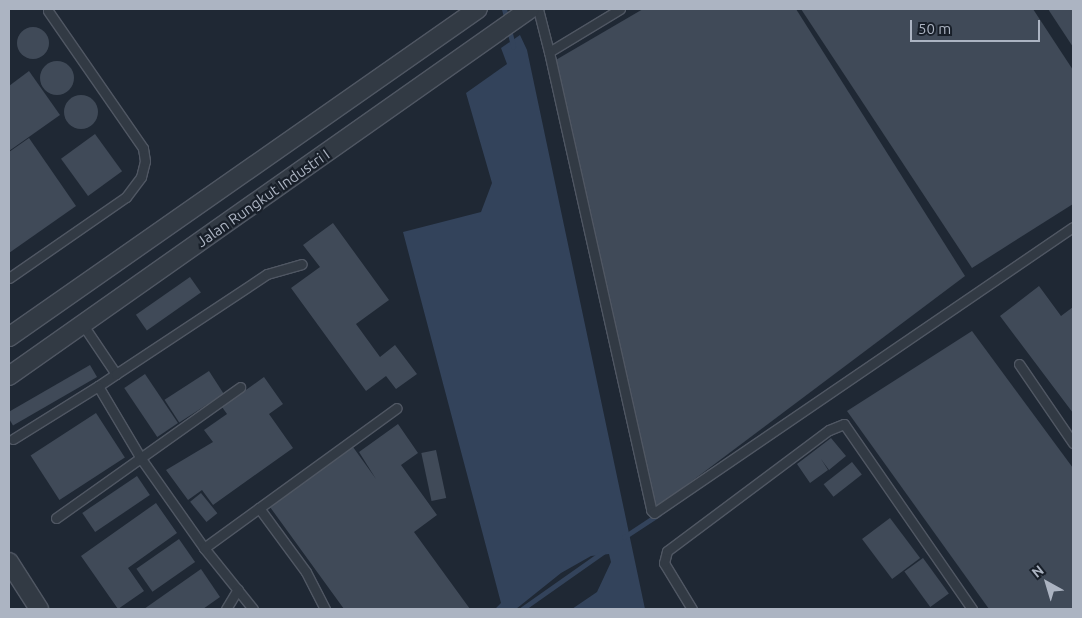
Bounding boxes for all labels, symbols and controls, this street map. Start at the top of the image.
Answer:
scale bar [912,10,1042,42]
text: 50 m [918,20,951,37]
street label: Jalan Rungkut Industri I [193,145,333,251]
north arrow [1022,558,1072,608]
text: N [1028,562,1047,581]

